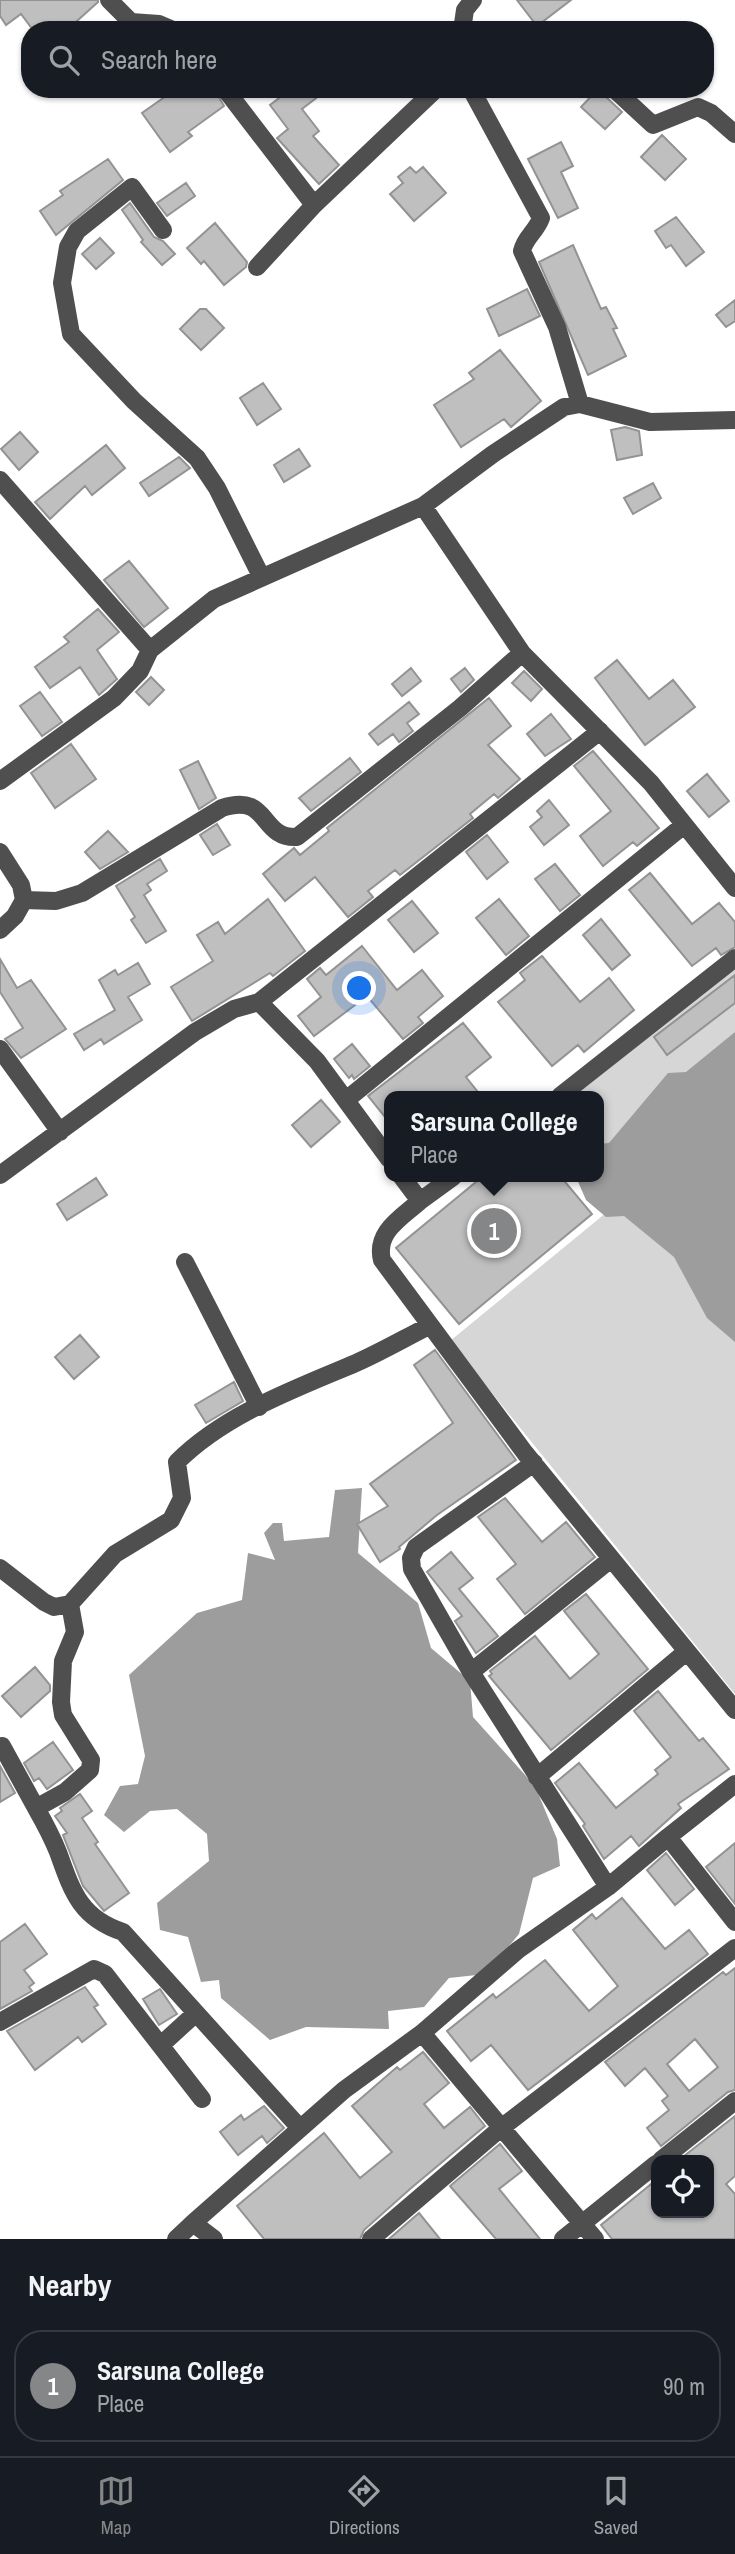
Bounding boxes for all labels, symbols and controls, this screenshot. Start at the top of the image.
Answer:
search box [21,21,714,98]
icon: search [45,41,83,79]
text: Search here [101,42,217,77]
your location [342,971,376,1005]
popup [384,1091,604,1182]
text: Sarsuna College [410,1104,578,1139]
text: Place [410,1139,458,1170]
pin: 1 [471,1205,517,1257]
map controls [651,2155,714,2218]
button: locate [651,2155,714,2218]
text: Nearby [28,2265,111,2305]
text: Sarsuna College [97,2353,264,2388]
text: 1 [48,2371,58,2402]
text: 90 m [663,2371,705,2402]
text: Place [97,2388,144,2419]
tab: Map [97,2472,135,2540]
tab: Directions [329,2472,400,2540]
tab: Saved [594,2472,638,2540]

